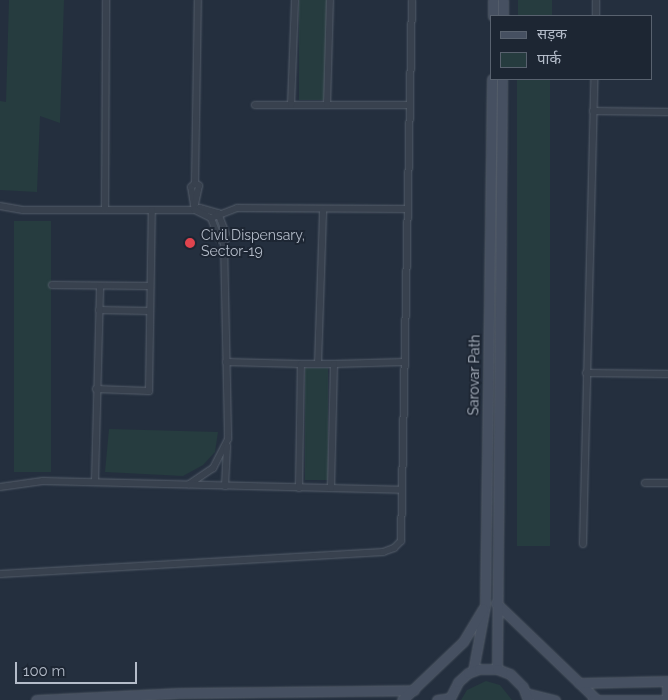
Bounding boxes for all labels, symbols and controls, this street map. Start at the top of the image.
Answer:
legend [490,15,653,80]
text: सड़क [537,25,567,43]
text: पार्क [537,50,561,68]
place label: Civil Dispensary, Sector-19 [201,227,305,260]
marker: Civil Dispensary, Sector-19 [183,236,197,250]
street label: Sarovar Path [465,334,483,416]
scale bar [18,652,140,684]
text: 100 m [23,662,65,680]

